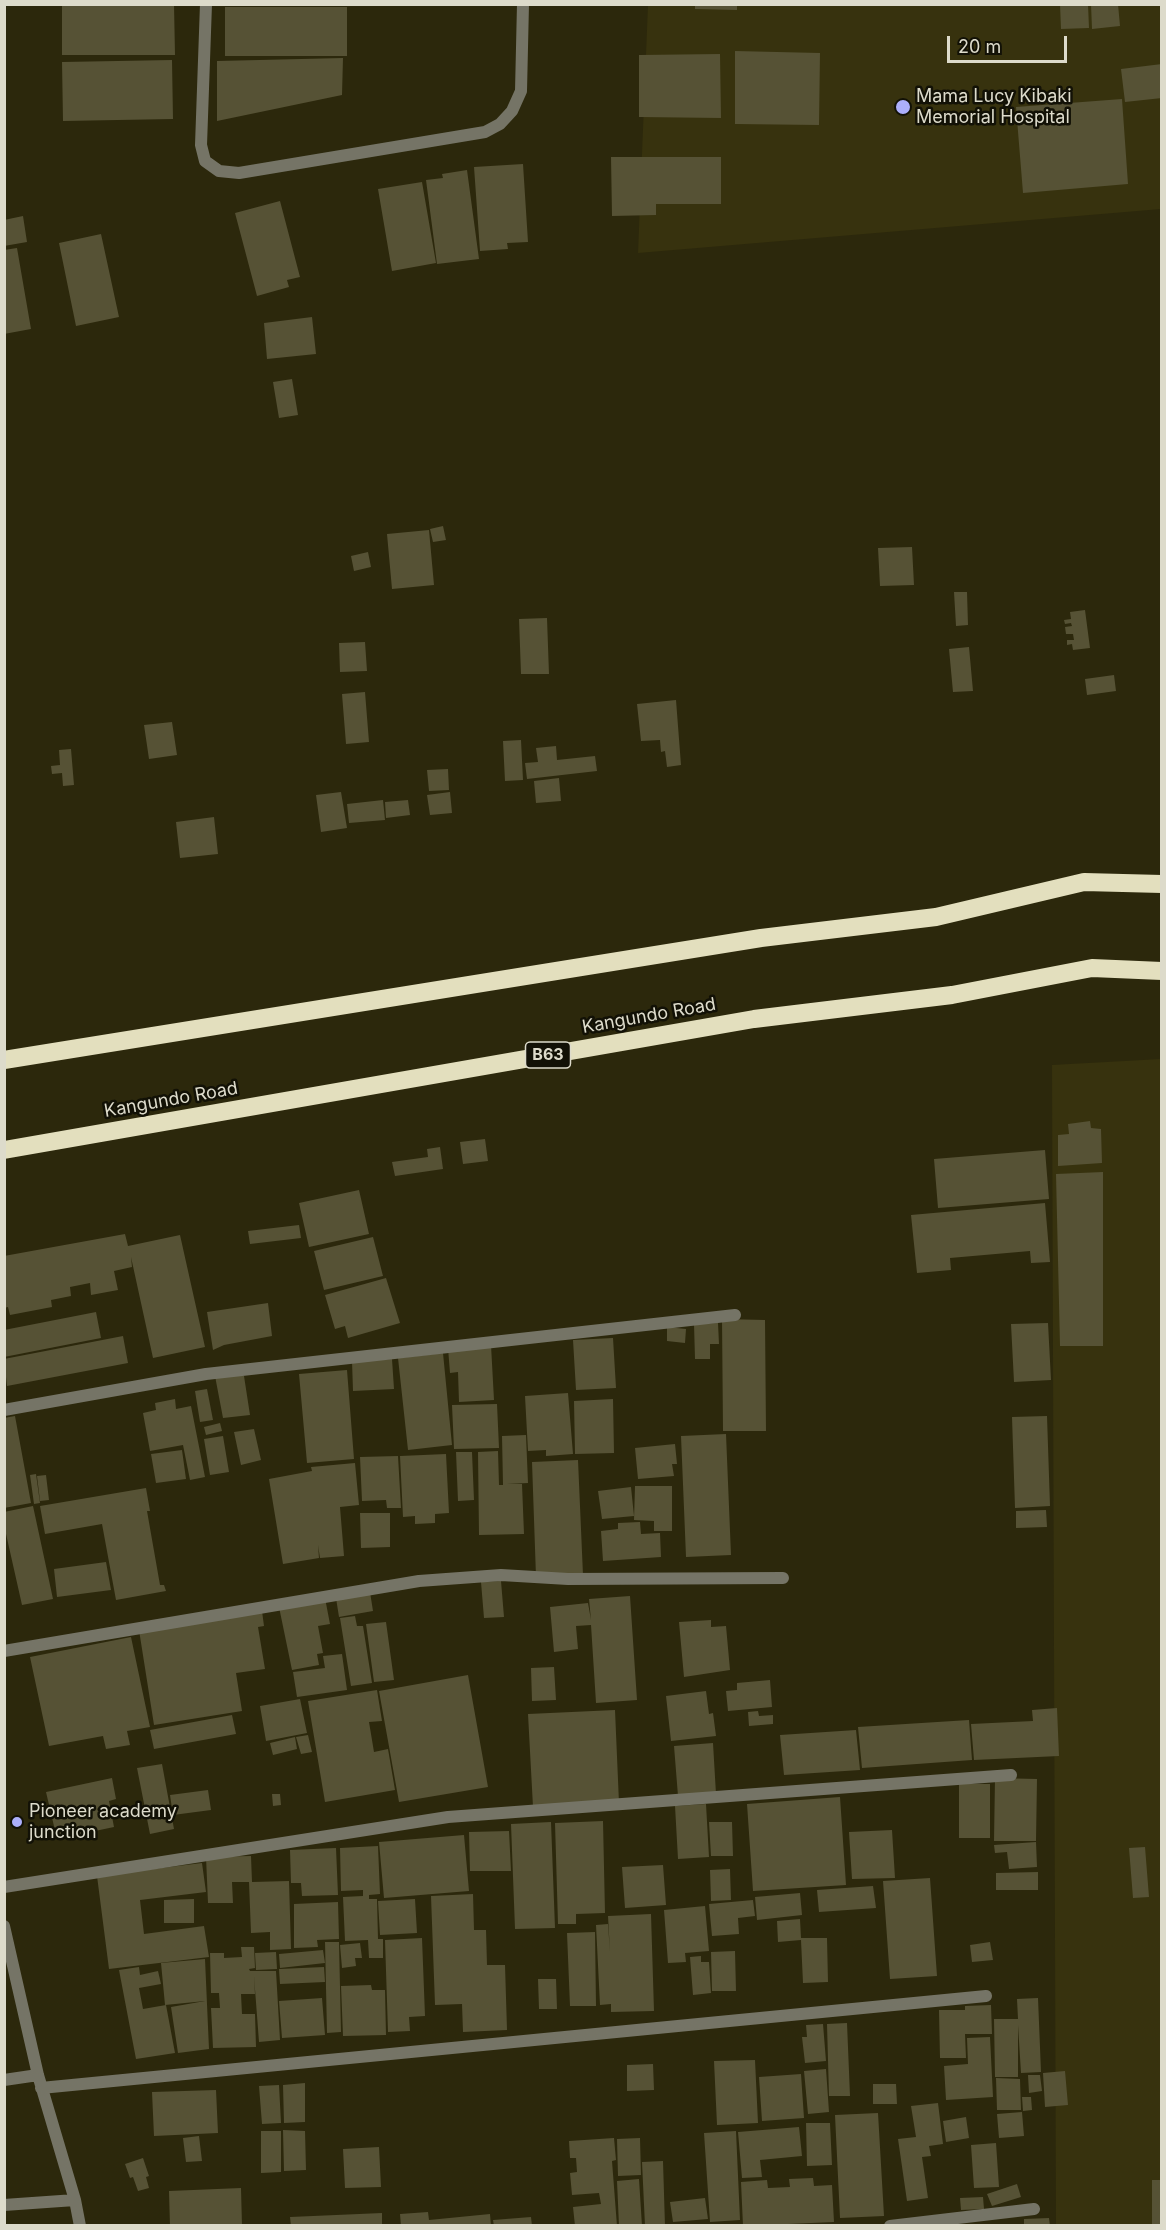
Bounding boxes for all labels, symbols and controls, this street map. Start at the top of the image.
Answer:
scale bar [950,24,1070,62]
text: 20 m [958,36,1001,57]
place label: Mama Lucy Kibaki Memorial Hospital [916,86,1072,128]
marker: Mama Lucy Kibaki Memorial Hospital [894,98,912,116]
street label: Kangundo Road [580,994,718,1038]
road number: B63 [526,1042,570,1068]
street label: Kangundo Road [102,1078,240,1122]
place label: Pioneer academy junction [29,1801,177,1844]
marker: Pioneer academy junction [10,1815,24,1829]

